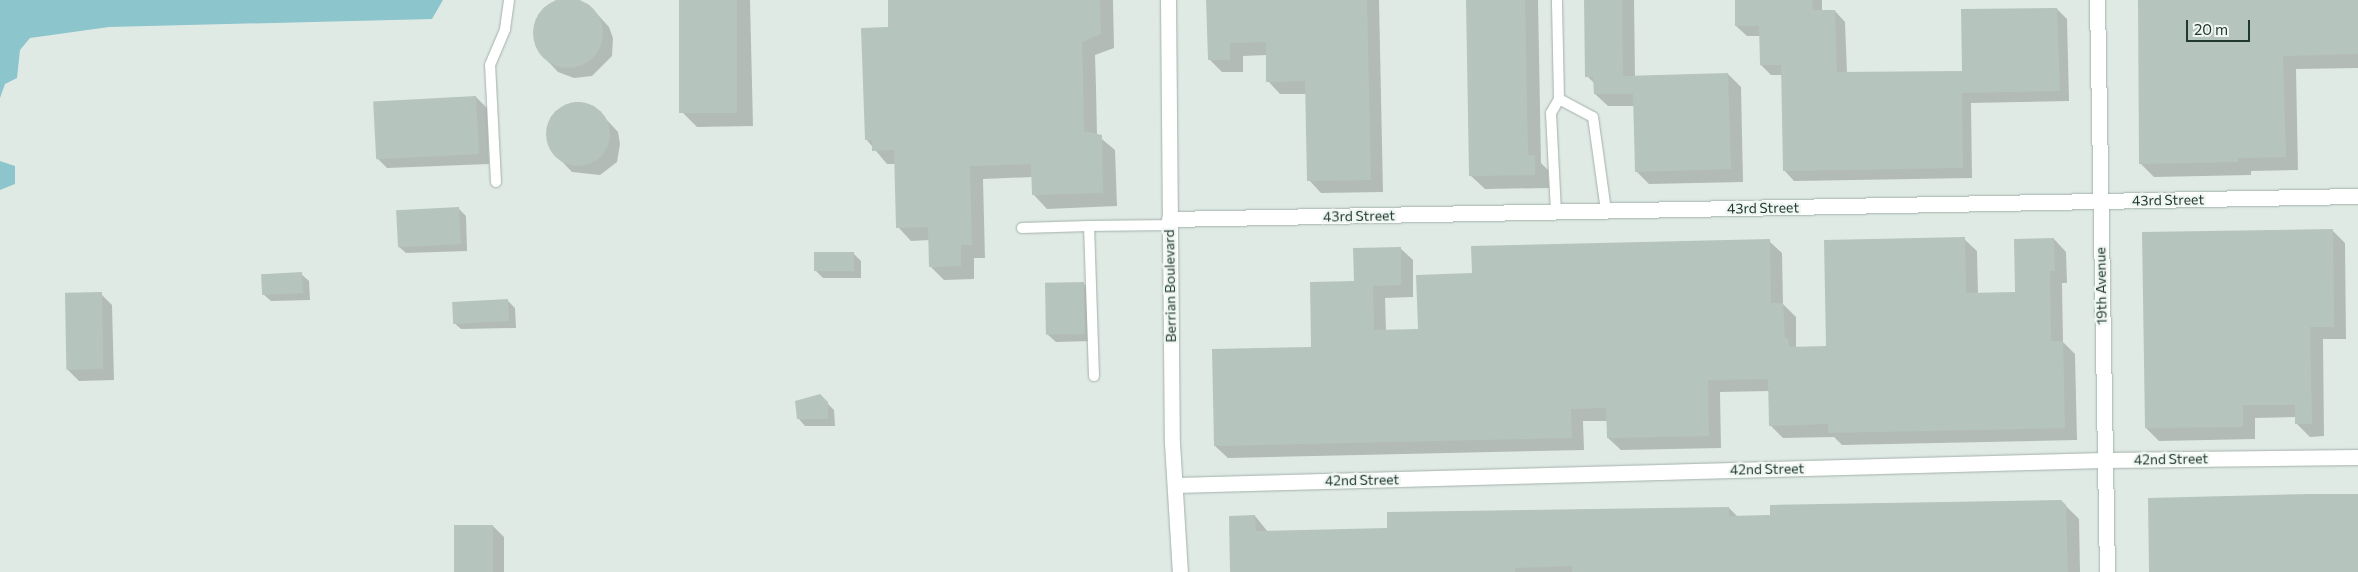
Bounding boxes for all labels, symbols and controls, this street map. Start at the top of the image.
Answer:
scale bar [2188,10,2252,42]
text: 20 m [2194,20,2228,38]
street label: 43rd Street [2132,191,2204,209]
street label: 43rd Street [1727,199,1799,217]
street label: 43rd Street [1323,207,1395,225]
street label: Berrian Boulevard [1161,229,1179,343]
street label: 19th Avenue [2092,247,2110,325]
street label: 42nd Street [2134,450,2208,468]
street label: 42nd Street [1730,460,1804,478]
street label: 42nd Street [1325,471,1399,489]

